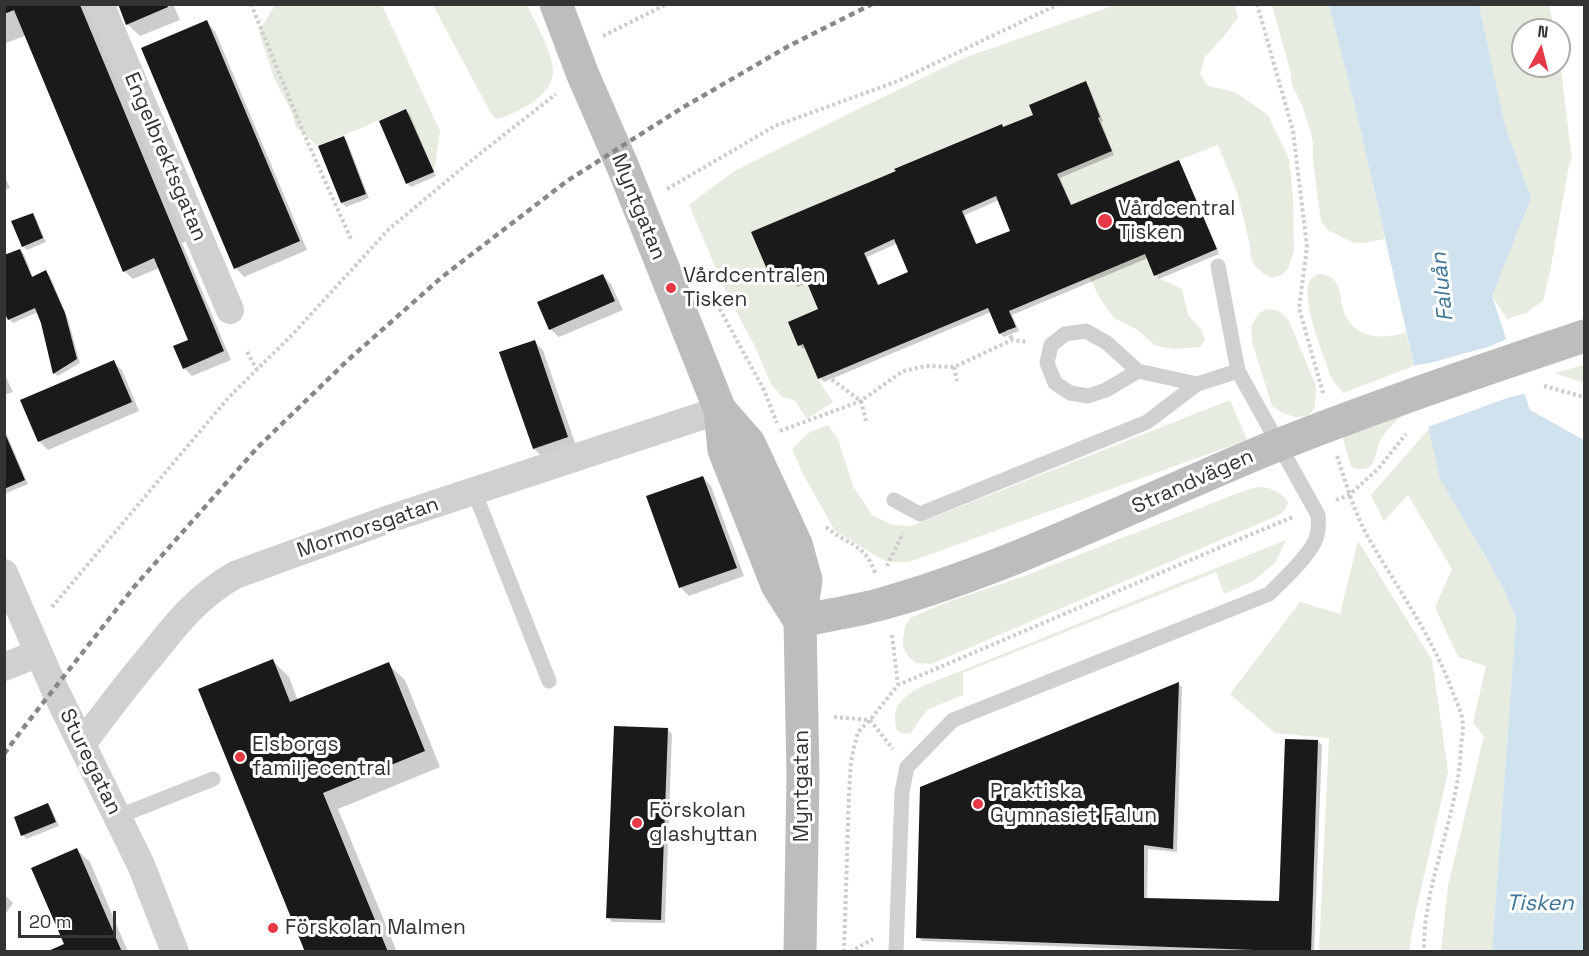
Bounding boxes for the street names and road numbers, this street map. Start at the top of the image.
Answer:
street label: Engelbrektsgatan [118,69,212,245]
street label: Myntgatan [605,150,671,264]
street label: Strandvägen [1128,444,1258,520]
street label: Mormorsgatan [294,492,442,564]
street label: Sturegatan [54,705,126,819]
street label: Myntgatan [789,730,815,842]

